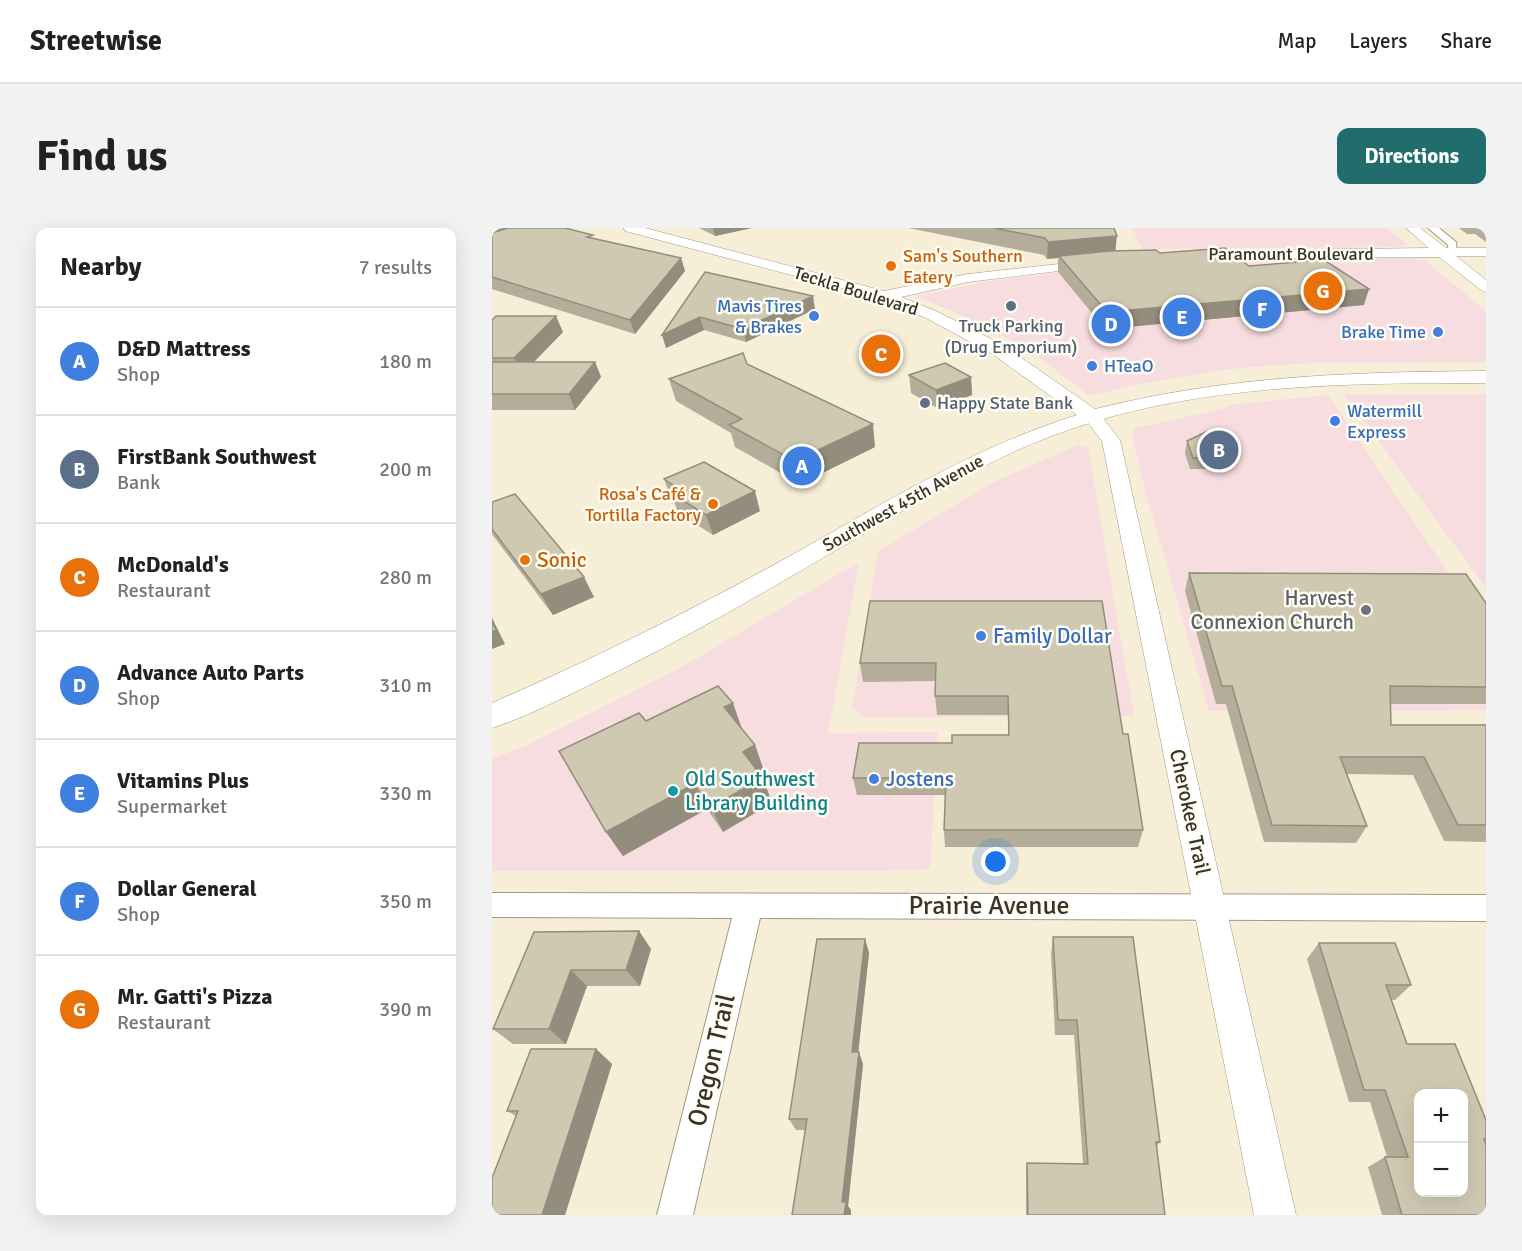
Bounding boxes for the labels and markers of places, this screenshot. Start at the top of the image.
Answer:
place label: Sam's Southern Eatery [903,245,1023,288]
marker: Sam's Southern Eatery [884,259,898,273]
pin: G [1304,268,1342,314]
pin: F [1242,286,1282,332]
pin: E [1162,294,1202,340]
place label: Mavis Tires & Brakes [717,295,802,338]
marker: Truck Parking (Drug Emporium) [1004,299,1018,313]
pin: D [1092,302,1130,346]
marker: Mavis Tires & Brakes [807,309,821,323]
place label: Truck Parking (Drug Emporium) [945,315,1077,358]
place label: Brake Time [1341,321,1426,343]
marker: Brake Time [1431,325,1445,339]
pin: C [862,332,900,376]
place label: HTeaO [1104,355,1153,377]
marker: HTeaO [1085,359,1099,373]
place label: Happy State Bank [937,392,1073,414]
marker: Happy State Bank [918,396,932,410]
place label: Watermill Express [1347,400,1422,443]
marker: Watermill Express [1328,414,1342,428]
pin: B [1200,428,1238,472]
pin: A [782,444,822,488]
place label: Rosa's Café & Tortilla Factory [585,483,702,526]
marker: Rosa's Café & Tortilla Factory [706,497,720,511]
place label: Sonic [537,547,587,573]
marker: Sonic [518,553,532,567]
place label: Harvest Connexion Church [1190,585,1354,635]
marker: Harvest Connexion Church [1359,603,1373,617]
place label: Family Dollar [993,623,1112,649]
marker: Family Dollar [974,629,988,643]
place label: Old Southwest Library Building [685,766,828,816]
place label: Jostens [886,766,954,792]
marker: Jostens [867,772,881,786]
marker: Old Southwest Library Building [666,784,680,798]

